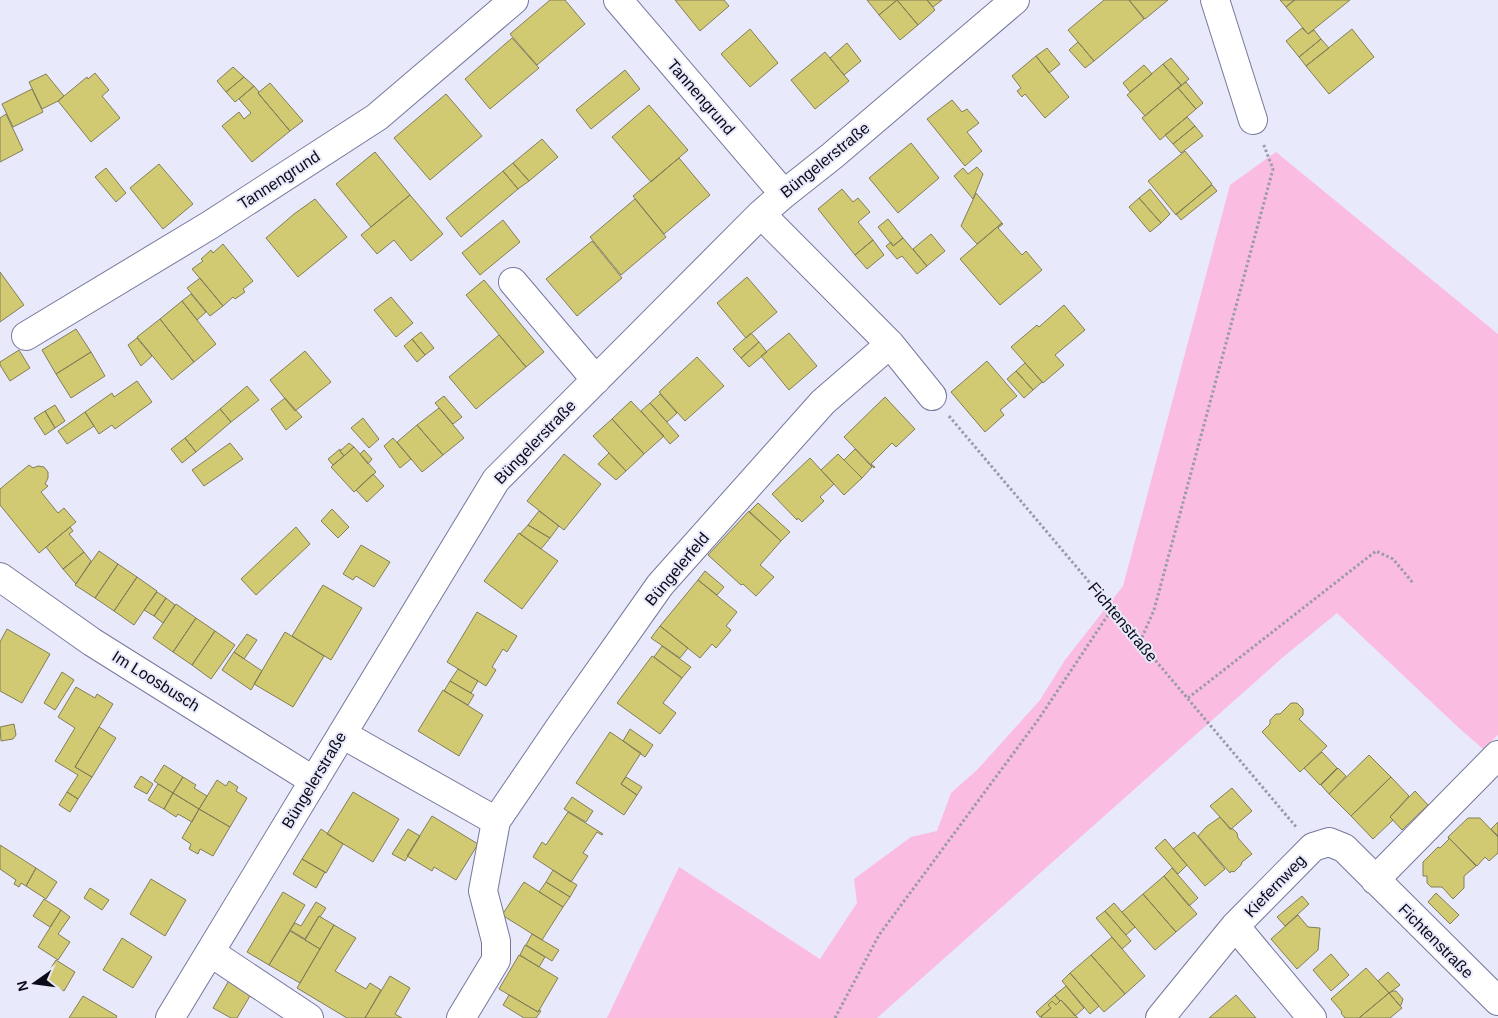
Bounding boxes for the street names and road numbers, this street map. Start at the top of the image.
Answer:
street label: Tannengrund [664,56,738,138]
street label: Büngelerstraße [777,119,873,201]
street label: Tannengrund [235,147,323,213]
street label: Büngelerstraße [491,397,579,487]
street label: Büngelerfeld [642,529,712,609]
street label: Fichtenstraße [1085,579,1161,665]
street label: Im Loosbusch [109,647,203,715]
street label: Büngelerstraße [279,729,350,831]
street label: Kiefernweg [1241,851,1309,921]
street label: Fichtenstraße [1395,900,1477,982]

